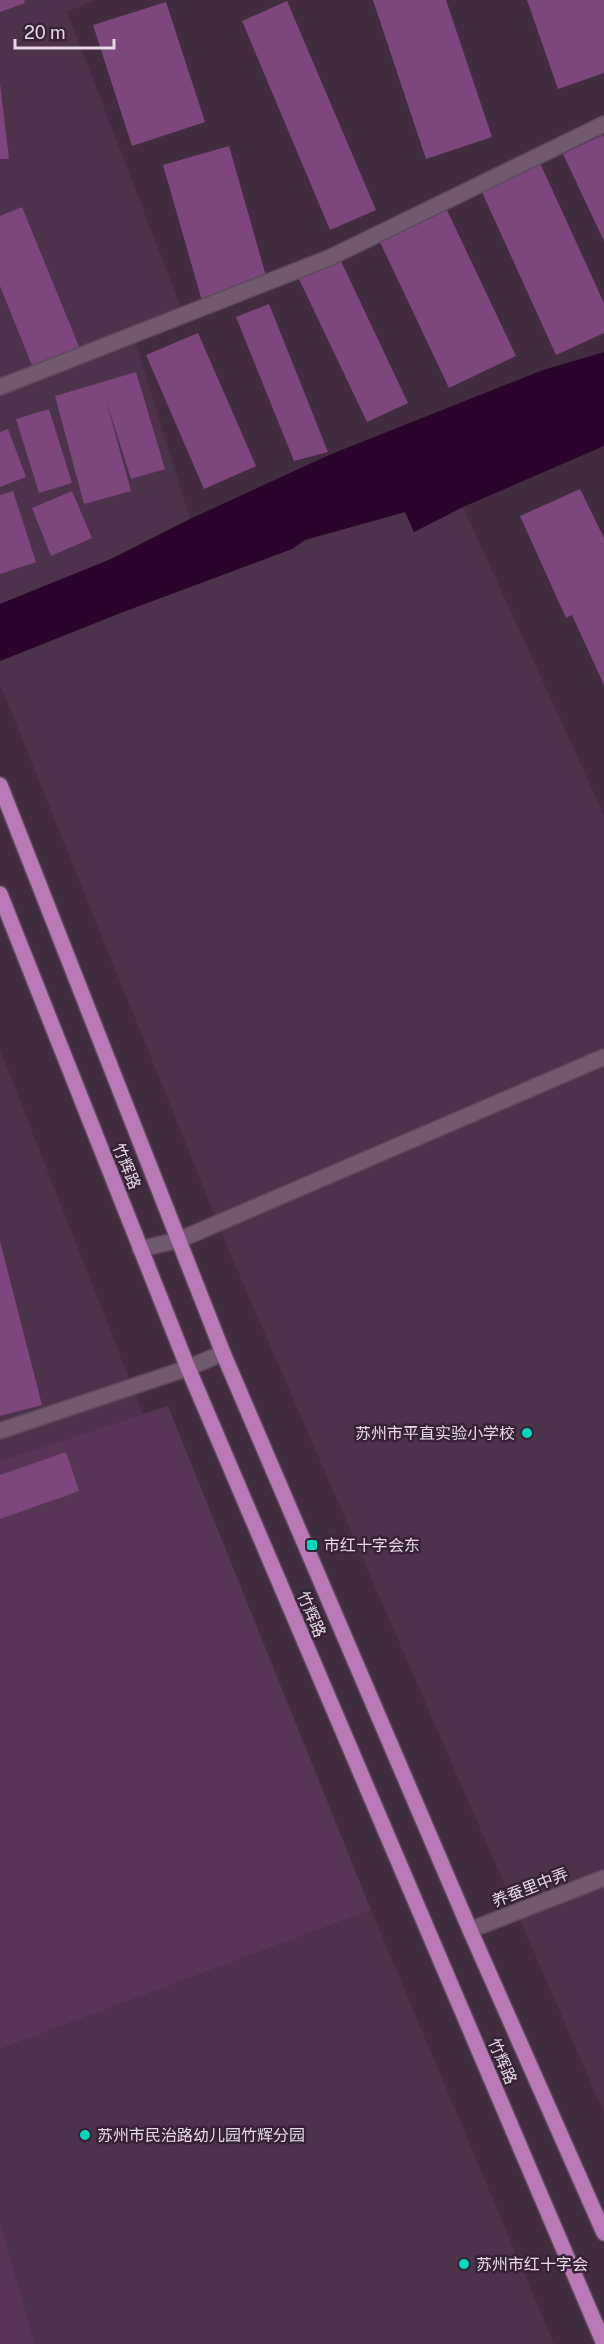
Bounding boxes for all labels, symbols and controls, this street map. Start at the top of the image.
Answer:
scale bar [15,12,114,50]
text: 20 m [24,22,66,43]
street label: 竹辉路 [109,1140,144,1192]
place label: 苏州市平直实验小学校 [355,1424,515,1443]
marker: 苏州市平直实验小学校 [520,1426,534,1440]
place label: 市红十字会东 [324,1536,420,1555]
marker: 市红十字会东 [305,1538,319,1552]
street label: 竹辉路 [293,1588,330,1640]
street label: 养蚕里中弄 [489,1864,571,1911]
street label: 竹辉路 [484,2035,521,2087]
place label: 苏州市民治路幼儿园竹辉分园 [97,2126,305,2145]
marker: 苏州市民治路幼儿园竹辉分园 [78,2128,92,2142]
place label: 苏州市红十字会 [476,2255,588,2274]
marker: 苏州市红十字会 [457,2257,471,2271]

